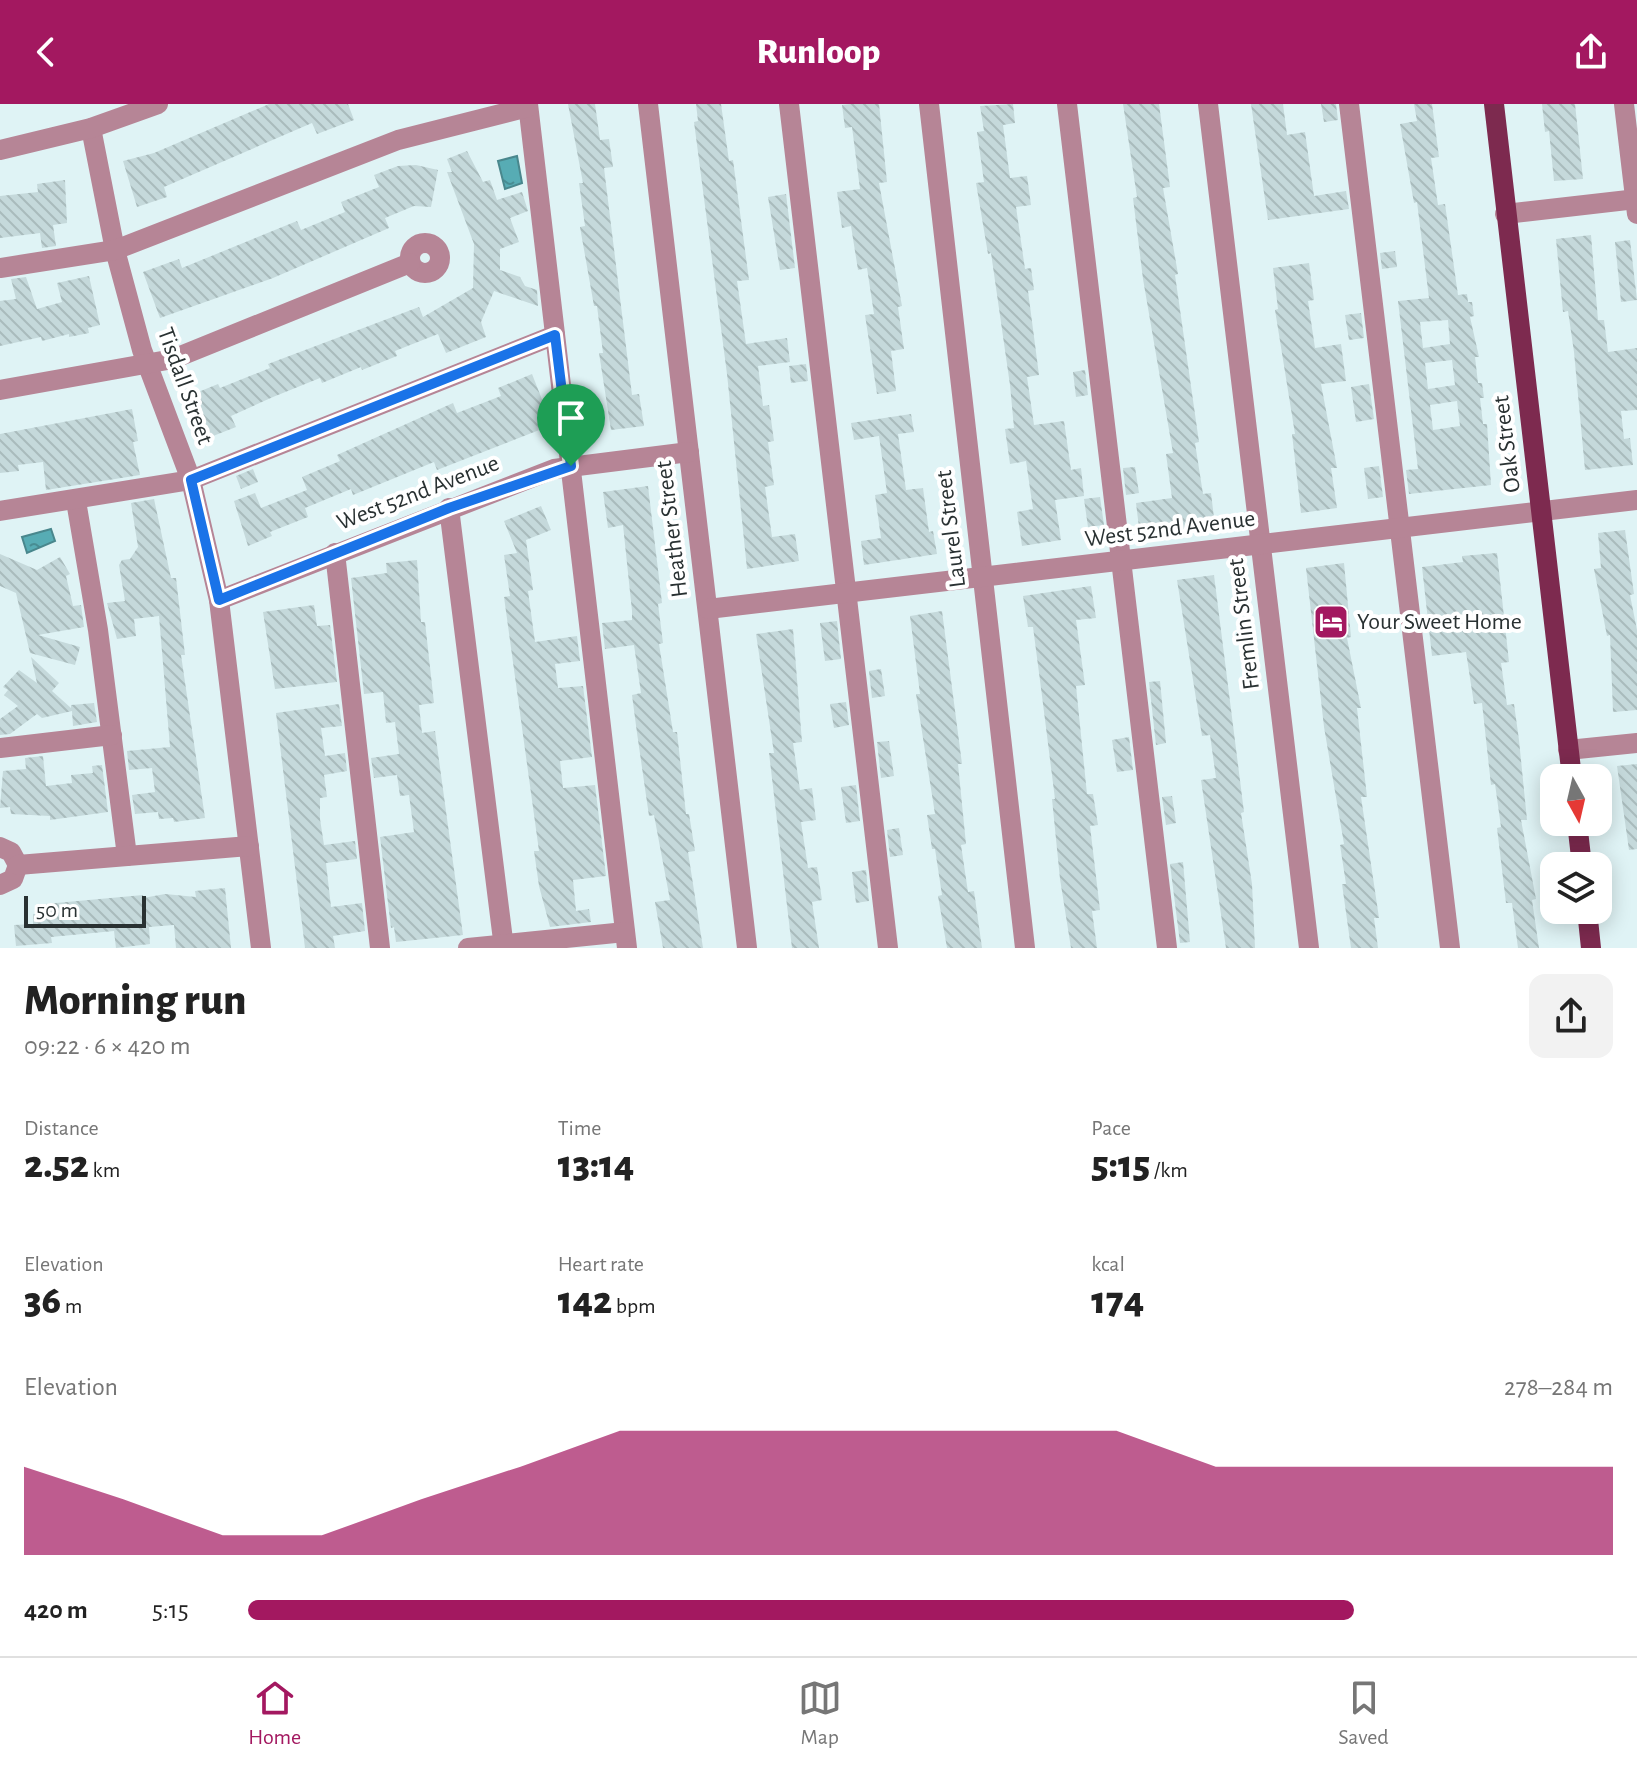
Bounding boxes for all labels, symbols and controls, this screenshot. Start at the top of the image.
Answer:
icon: back [24,30,68,74]
icon: share [1569,30,1613,74]
text: Runloop [757,34,880,70]
street label: Tisdall Street [153,324,217,448]
pin [537,384,605,466]
street label: Oak Street [1489,394,1525,494]
icon: arrive [549,396,593,440]
street label: West 52nd Avenue [334,451,502,535]
street label: Heather Street [652,459,692,599]
street label: Laurel Street [932,469,970,589]
street label: West 52nd Avenue [1083,507,1257,551]
street label: Fremlin Street [1224,557,1264,691]
hotel icon: Your Sweet Home [1312,603,1350,641]
place label: Your Sweet Home [1357,610,1522,634]
north arrow [1540,764,1612,836]
map controls [1540,764,1612,924]
button: layers [1540,852,1612,924]
scale bar [24,892,146,928]
text: 50 m [36,899,78,921]
button: share [1529,974,1613,1058]
text: Morning run [24,979,247,1023]
text: 09:22 · 6 × 420 m [24,1033,191,1059]
text: Distance [24,1117,99,1139]
text: Time [558,1117,602,1139]
text: Pace [1091,1117,1131,1139]
text: 2.52 [24,1145,89,1185]
text: 13:14 [558,1145,634,1185]
text: 5:15 [1091,1145,1150,1185]
text: km [89,1159,120,1181]
text: /km [1150,1159,1188,1181]
text: Elevation [24,1253,104,1275]
text: Heart rate [558,1253,644,1275]
text: kcal [1091,1253,1125,1275]
text: 36 [24,1281,61,1321]
text: 142 [558,1281,612,1321]
text: 174 [1091,1281,1144,1321]
text: m [61,1295,82,1317]
text: bpm [612,1295,656,1317]
text: Elevation [24,1374,118,1400]
text: 278–284 m [1504,1374,1613,1400]
text: 420 m [24,1597,88,1623]
text: 5:15 [152,1597,189,1623]
tab: Home [248,1676,301,1750]
tab: Map [798,1676,842,1750]
tab: Saved [1338,1676,1389,1750]

